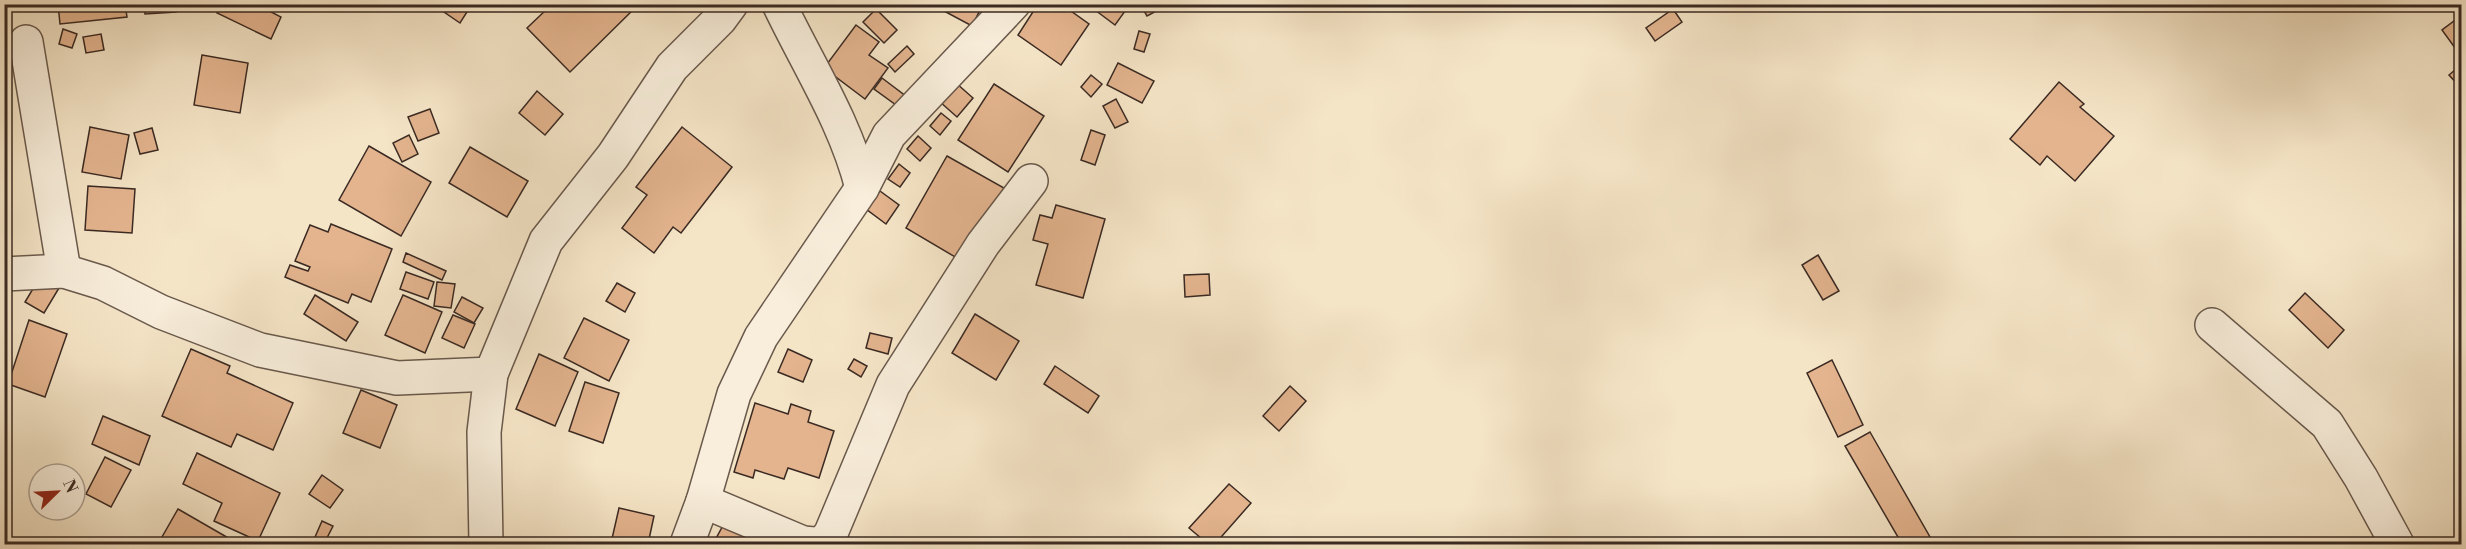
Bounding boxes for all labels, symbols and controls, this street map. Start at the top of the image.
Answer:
north arrow [27,462,87,522]
text: N [58,476,82,496]

